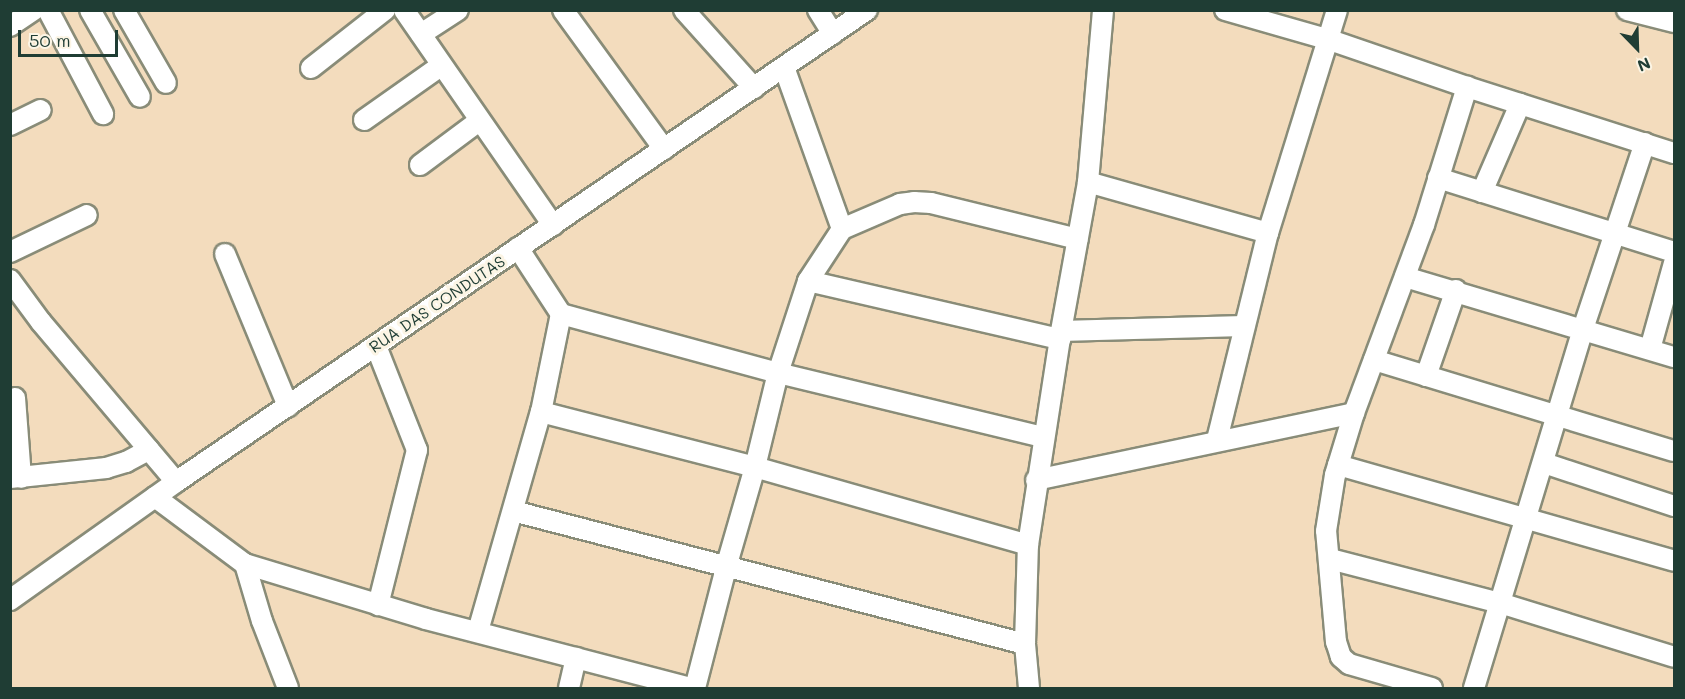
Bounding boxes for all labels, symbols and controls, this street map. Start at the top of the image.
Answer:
scale bar [21,18,122,56]
north arrow [1607,18,1667,78]
text: 50 m [29,28,71,52]
text: N [1635,53,1654,77]
street label: RUA DAS CONDUTAS [365,251,509,357]

